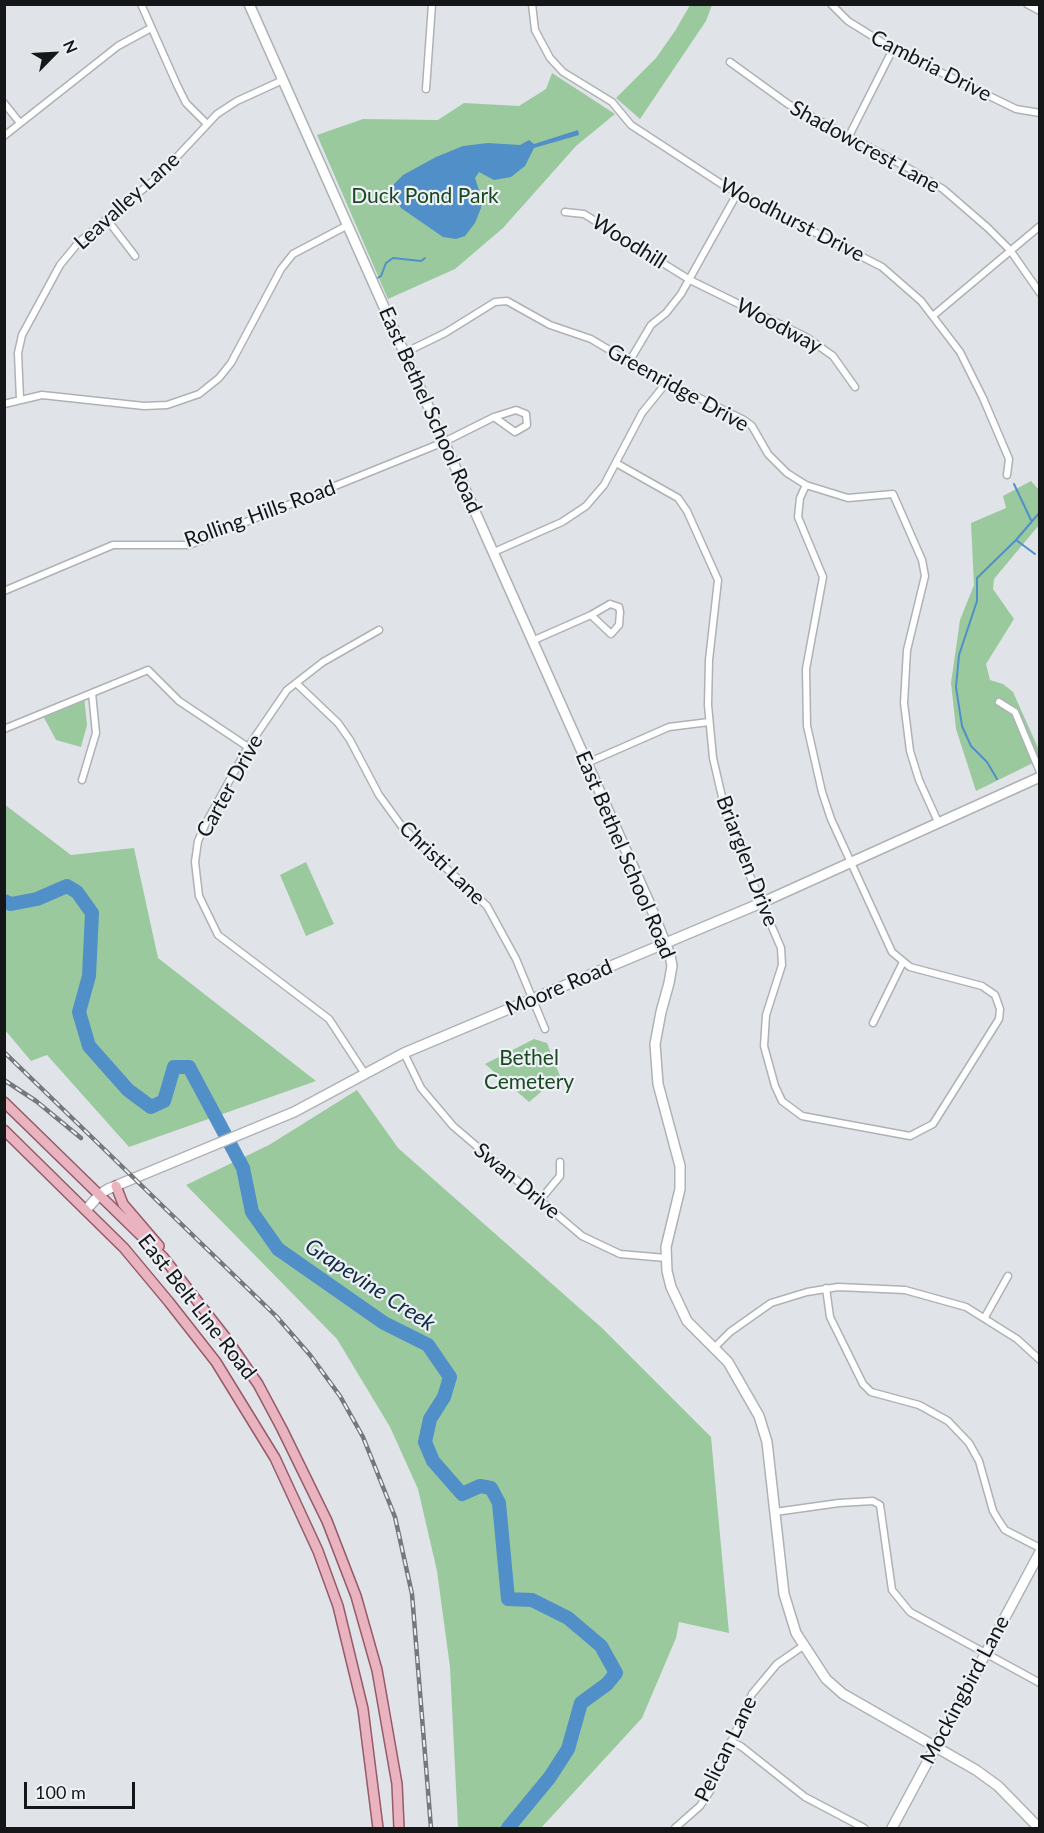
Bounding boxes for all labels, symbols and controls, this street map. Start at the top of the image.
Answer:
north arrow [24,24,84,84]
street label: Cambria Drive [866,25,996,107]
text: N [60,37,82,56]
street label: Shadowcrest Lane [786,95,944,199]
street label: Leavalley Lane [69,147,185,255]
street label: Woodhurst Drive [715,173,869,267]
park label: Duck Pond Park [351,183,499,209]
street label: Woodhill [587,209,671,275]
street label: Woodway [732,293,826,359]
street label: East Bethel School Road [373,303,487,517]
street label: Greenridge Drive [603,339,753,437]
street label: Rolling Hills Road [181,475,339,553]
street label: Carter Drive [191,730,269,842]
street label: East Bethel School Road [570,747,680,963]
street label: Briarglen Drive [711,792,783,930]
street label: Christi Lane [394,816,490,910]
street label: Moore Road [502,954,616,1022]
park label: Bethel Cemetery [484,1045,574,1095]
street label: Swan Drive [469,1138,565,1224]
street label: East Belt Line Road [132,1229,262,1385]
water label: Grapevine Creek [300,1233,440,1337]
street label: Mockingbird Lane [915,1611,1015,1769]
street label: Pelican Lane [690,1692,762,1806]
scale bar [27,1770,138,1808]
text: 100 m [35,1781,86,1803]

